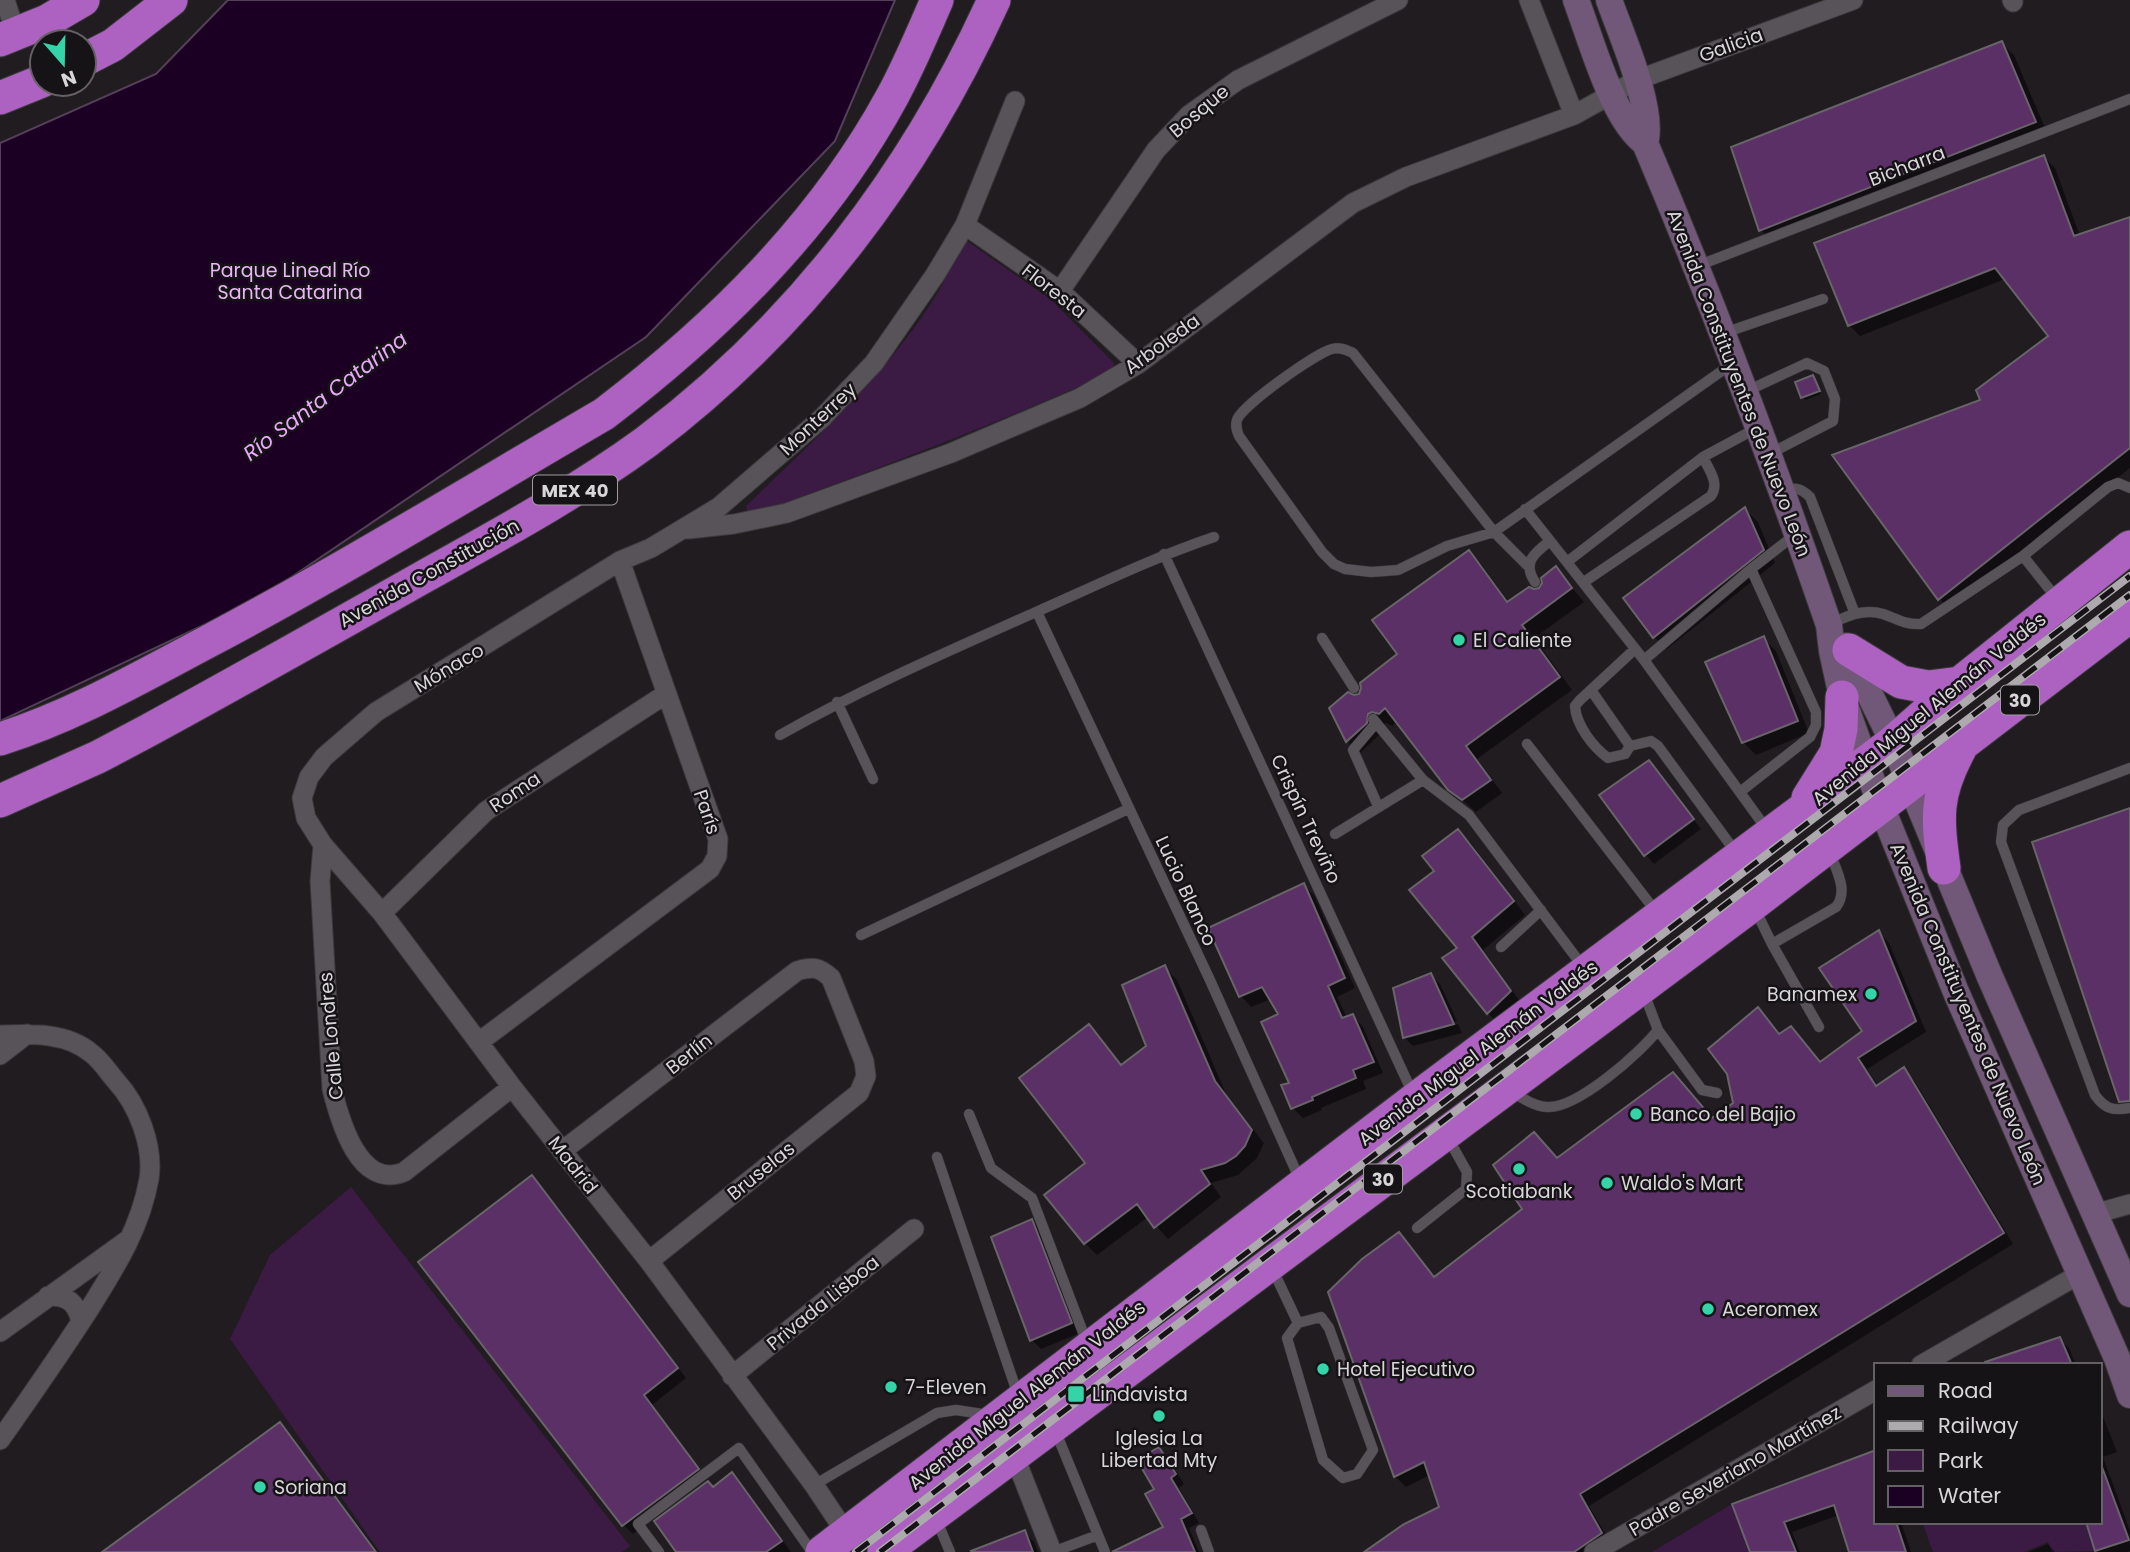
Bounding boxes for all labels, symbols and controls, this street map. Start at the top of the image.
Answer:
street label: Galicia [1695,21,1767,69]
north arrow [28,28,98,98]
text: N [57,63,80,94]
street label: Bosque [1163,78,1235,144]
street label: Bicharra [1865,139,1949,193]
street label: Avenida Constituyentes de Nuevo León [1660,205,1818,561]
park label: Parque Lineal Río Santa Catarina [210,257,370,306]
street label: Floresta [1016,257,1092,325]
street label: Arboleda [1119,307,1205,381]
water label: Río Santa Catarina [237,325,413,467]
street label: Monterrey [774,376,863,462]
road number: MEX 40 [533,476,617,504]
street label: Avenida Constitución [334,512,524,634]
street label: Avenida Miguel Alemán Valdés [1806,606,2052,812]
place label: El Caliente [1473,627,1572,654]
marker: El Caliente [1451,632,1467,648]
street label: Mónaco [409,637,489,699]
road number: 30 [2001,686,2039,714]
street label: Crispín Treviño [1264,750,1348,888]
street label: Roma [484,765,546,819]
street label: París [687,786,727,838]
street label: Lucio Blanco [1149,831,1223,951]
street label: Avenida Constituyentes de Nuevo León [1883,838,2053,1190]
street label: Avenida Miguel Alemán Valdés [1352,954,1604,1152]
street label: Calle Londres [312,971,350,1101]
place label: Banamex [1767,981,1857,1008]
marker: Banamex [1863,986,1879,1002]
street label: Berlín [660,1027,718,1081]
place label: Banco del Bajio [1650,1101,1796,1128]
marker: Banco del Bajio [1628,1106,1644,1122]
street label: Madrid [542,1130,604,1200]
street label: Bruselas [721,1135,801,1207]
marker: Scotiabank [1511,1161,1527,1177]
road number: 30 [1364,1164,1402,1194]
place label: Waldo's Mart [1621,1170,1743,1197]
marker: Waldo's Mart [1599,1175,1615,1191]
place label: Scotiabank [1466,1178,1573,1205]
street label: Privada Lisboa [761,1249,885,1357]
street label: Avenida Miguel Alemán Valdés [903,1294,1151,1496]
place label: Aceromex [1722,1296,1818,1323]
marker: Aceromex [1700,1301,1716,1317]
place label: Hotel Ejecutivo [1337,1356,1475,1383]
marker: Hotel Ejecutivo [1315,1361,1331,1377]
legend [1874,1363,2102,1524]
place label: 7-Eleven [905,1374,987,1401]
text: Road [1938,1376,1993,1405]
marker: 7-Eleven [883,1379,899,1395]
place label: Lindavista [1092,1381,1188,1408]
marker: Lindavista [1066,1384,1086,1404]
street label: Padre Severiano Martínez [1624,1399,1846,1543]
marker: Iglesia La Libertad Mty [1151,1408,1167,1424]
text: Railway [1938,1411,2019,1440]
place label: Iglesia La Libertad Mty [1101,1425,1217,1474]
text: Park [1938,1446,1983,1475]
place label: Soriana [274,1474,347,1501]
marker: Soriana [252,1479,268,1495]
text: Water [1938,1481,2001,1510]

